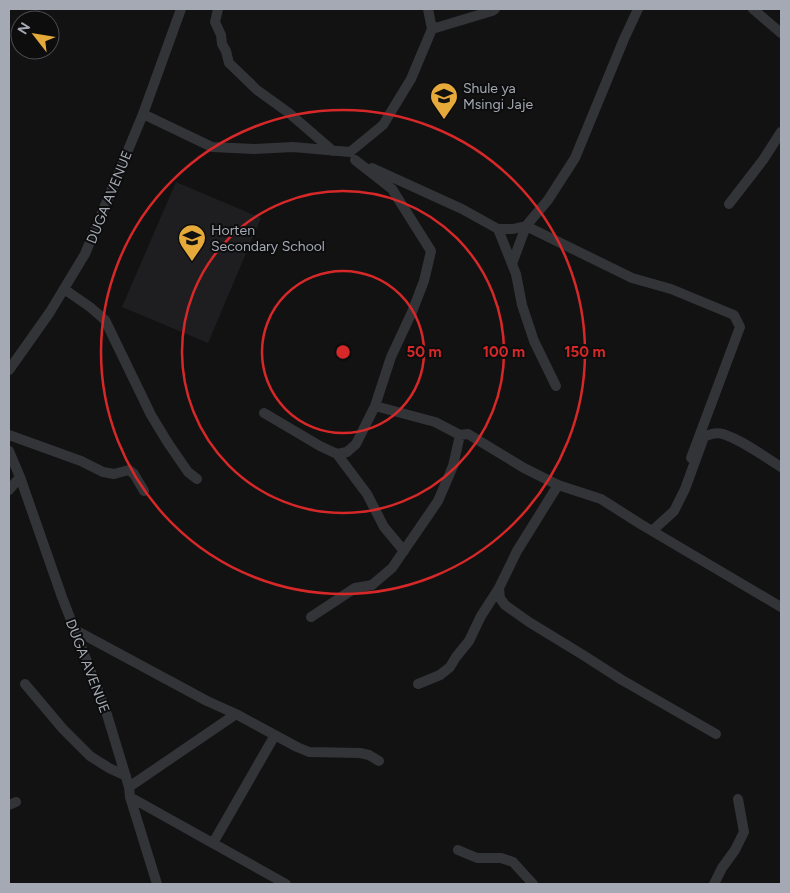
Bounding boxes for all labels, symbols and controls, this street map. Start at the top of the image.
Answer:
north arrow [10,10,60,60]
text: N [14,20,34,38]
place label: Shule ya Msingi Jaje [463,80,533,113]
school or university icon: Shule ya Msingi Jaje [429,81,459,120]
street label: DUGA AVENUE [83,148,136,246]
place label: Horten Secondary School [211,222,325,255]
school or university icon: Horten Secondary School [177,223,207,262]
centre of rings [334,343,352,361]
text: 50 m [406,343,442,361]
text: 100 m [483,343,525,361]
text: 150 m [564,343,606,361]
street label: DUGA AVENUE [62,617,113,715]

